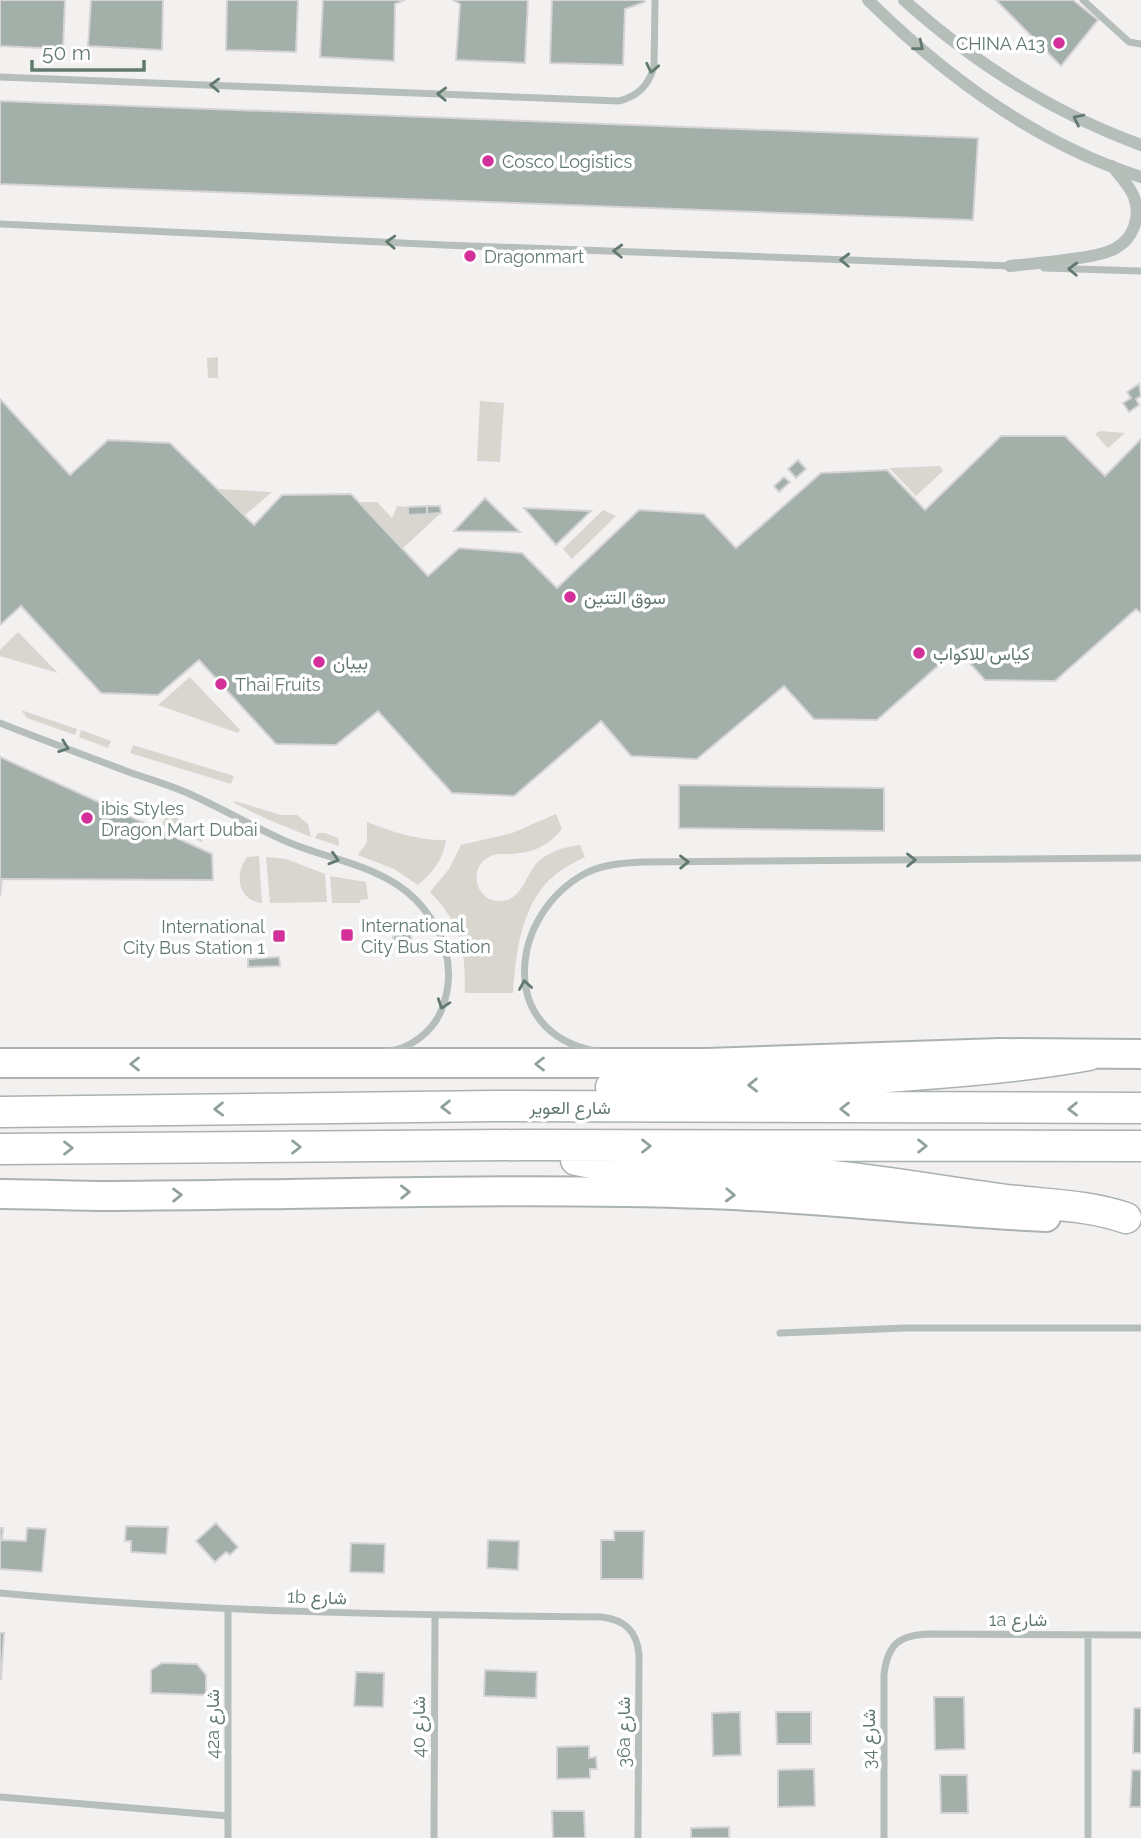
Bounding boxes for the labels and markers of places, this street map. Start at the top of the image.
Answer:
place label: CHINA A13 [956,33,1045,54]
marker: CHINA A13 [1051,35,1067,51]
place label: Cosco Logistics [502,151,632,172]
marker: Cosco Logistics [480,153,496,169]
place label: Dragonmart [484,246,584,267]
marker: Dragonmart [462,248,478,264]
place label: سوق التنين [584,587,666,609]
marker: سوق التنين [562,589,578,605]
place label: كياس للاكواب [933,643,1030,665]
marker: كياس للاكواب [911,645,927,661]
place label: بيبان [333,652,368,673]
marker: بيبان [311,654,327,670]
place label: Thai Fruits [235,674,321,695]
marker: Thai Fruits [213,676,229,692]
place label: ibis Styles Dragon Mart Dubai [101,798,258,840]
marker: ibis Styles Dragon Mart Dubai [79,810,95,826]
place label: International City Bus Station [361,915,491,957]
place label: International City Bus Station 1 [123,916,265,958]
marker: International City Bus Station [339,927,355,943]
marker: International City Bus Station 1 [271,928,287,944]

